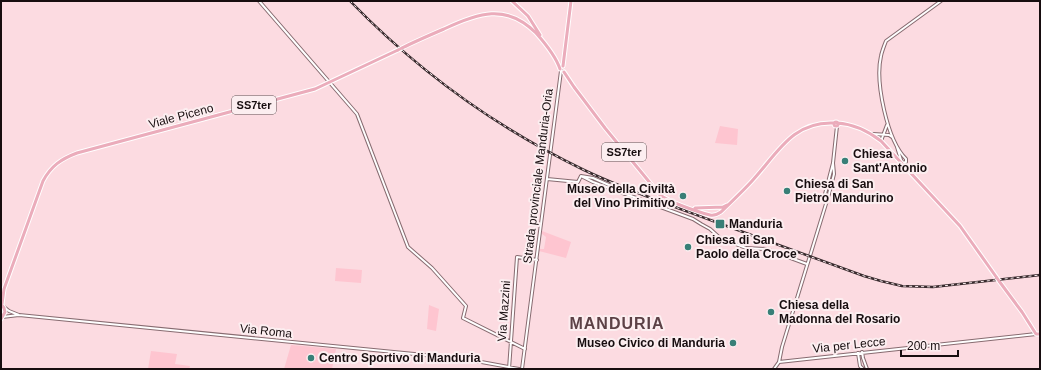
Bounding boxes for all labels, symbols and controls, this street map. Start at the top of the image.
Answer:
street label: Strada provinciale Manduria-Oria [520,87,556,264]
road number: SS7ter [232,96,276,114]
street label: Viale Piceno [147,101,215,131]
road number: SS7ter [602,143,646,161]
place label: Chiesa Sant'Antonio [853,147,927,175]
marker: Chiesa Sant'Antonio [840,156,850,166]
place label: Chiesa di San Pietro Mandurino [795,177,894,205]
place label: Museo della Civiltà del Vino Primitivo [567,182,675,210]
marker: Chiesa di San Pietro Mandurino [782,186,792,196]
marker: Museo della Civiltà del Vino Primitivo [678,191,688,201]
place label: Manduria [729,217,783,231]
marker: Manduria [714,218,726,230]
place label: Chiesa di San Paolo della Croce [696,233,797,261]
marker: Chiesa di San Paolo della Croce [683,242,693,252]
street label: Via Mazzini [495,280,513,342]
place label: Chiesa della Madonna del Rosario [779,298,900,326]
marker: Chiesa della Madonna del Rosario [766,307,776,317]
district label: MANDURIA [569,315,665,332]
street label: Via Roma [239,321,293,341]
scale bar [901,332,958,358]
street label: Via per Lecce [812,334,886,356]
place label: Museo Civico di Manduria [577,336,725,350]
marker: Museo Civico di Manduria [728,338,738,348]
text: 200 m [907,339,940,353]
place label: Centro Sportivo di Manduria [319,351,481,365]
marker: Centro Sportivo di Manduria [306,353,316,363]

